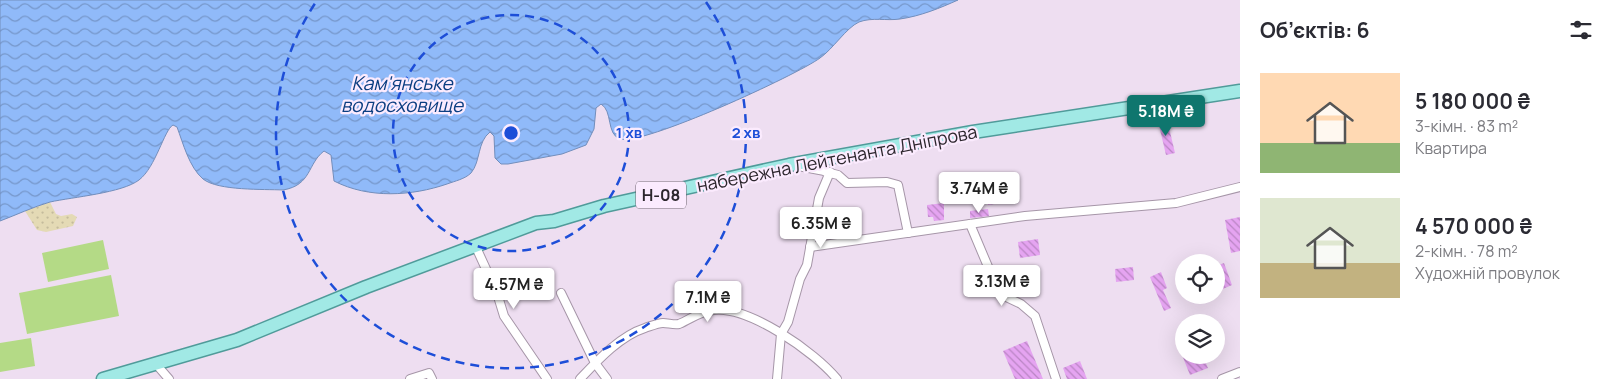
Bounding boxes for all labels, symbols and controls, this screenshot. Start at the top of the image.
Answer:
text: Об’єктів: 6 [1260,16,1370,44]
icon: filters [1567,16,1595,44]
water label: Кам'янське водосховище [341,70,465,118]
text: 5 180 000 ₴ [1415,87,1530,115]
icon: home [1300,93,1360,153]
pin: 5.18M ₴ [1120,94,1212,137]
text: 5.18M ₴ [1138,100,1194,122]
text: 3-кімн. · 83 m² [1415,115,1518,137]
street label: набережна Лейтенанта Дніпрова [695,119,979,197]
text: 1 хв [616,122,642,143]
text: 2 хв [732,122,760,143]
centre of rings [502,124,520,142]
text: Квартира [1415,137,1487,159]
pin: 3.74M ₴ [933,172,1025,214]
text: 3.74M ₴ [950,177,1008,199]
road number: Н-08 [636,182,686,208]
pin: 6.35M ₴ [775,206,867,249]
text: 6.35M ₴ [791,212,851,234]
text: 4 570 000 ₴ [1415,212,1532,240]
icon: home [1300,218,1360,278]
text: 2-кімн. · 78 m² [1415,240,1518,262]
map controls [1175,254,1225,364]
button: locate [1175,254,1225,304]
text: Художній провулок [1415,262,1560,284]
pin: 3.13M ₴ [956,264,1048,307]
pin: 4.57M ₴ [468,268,560,310]
text: 3.13M ₴ [974,270,1030,292]
text: 4.57M ₴ [484,273,544,295]
pin: 7.1M ₴ [667,280,749,323]
text: 7.1M ₴ [685,286,731,308]
button: layers [1175,314,1225,364]

